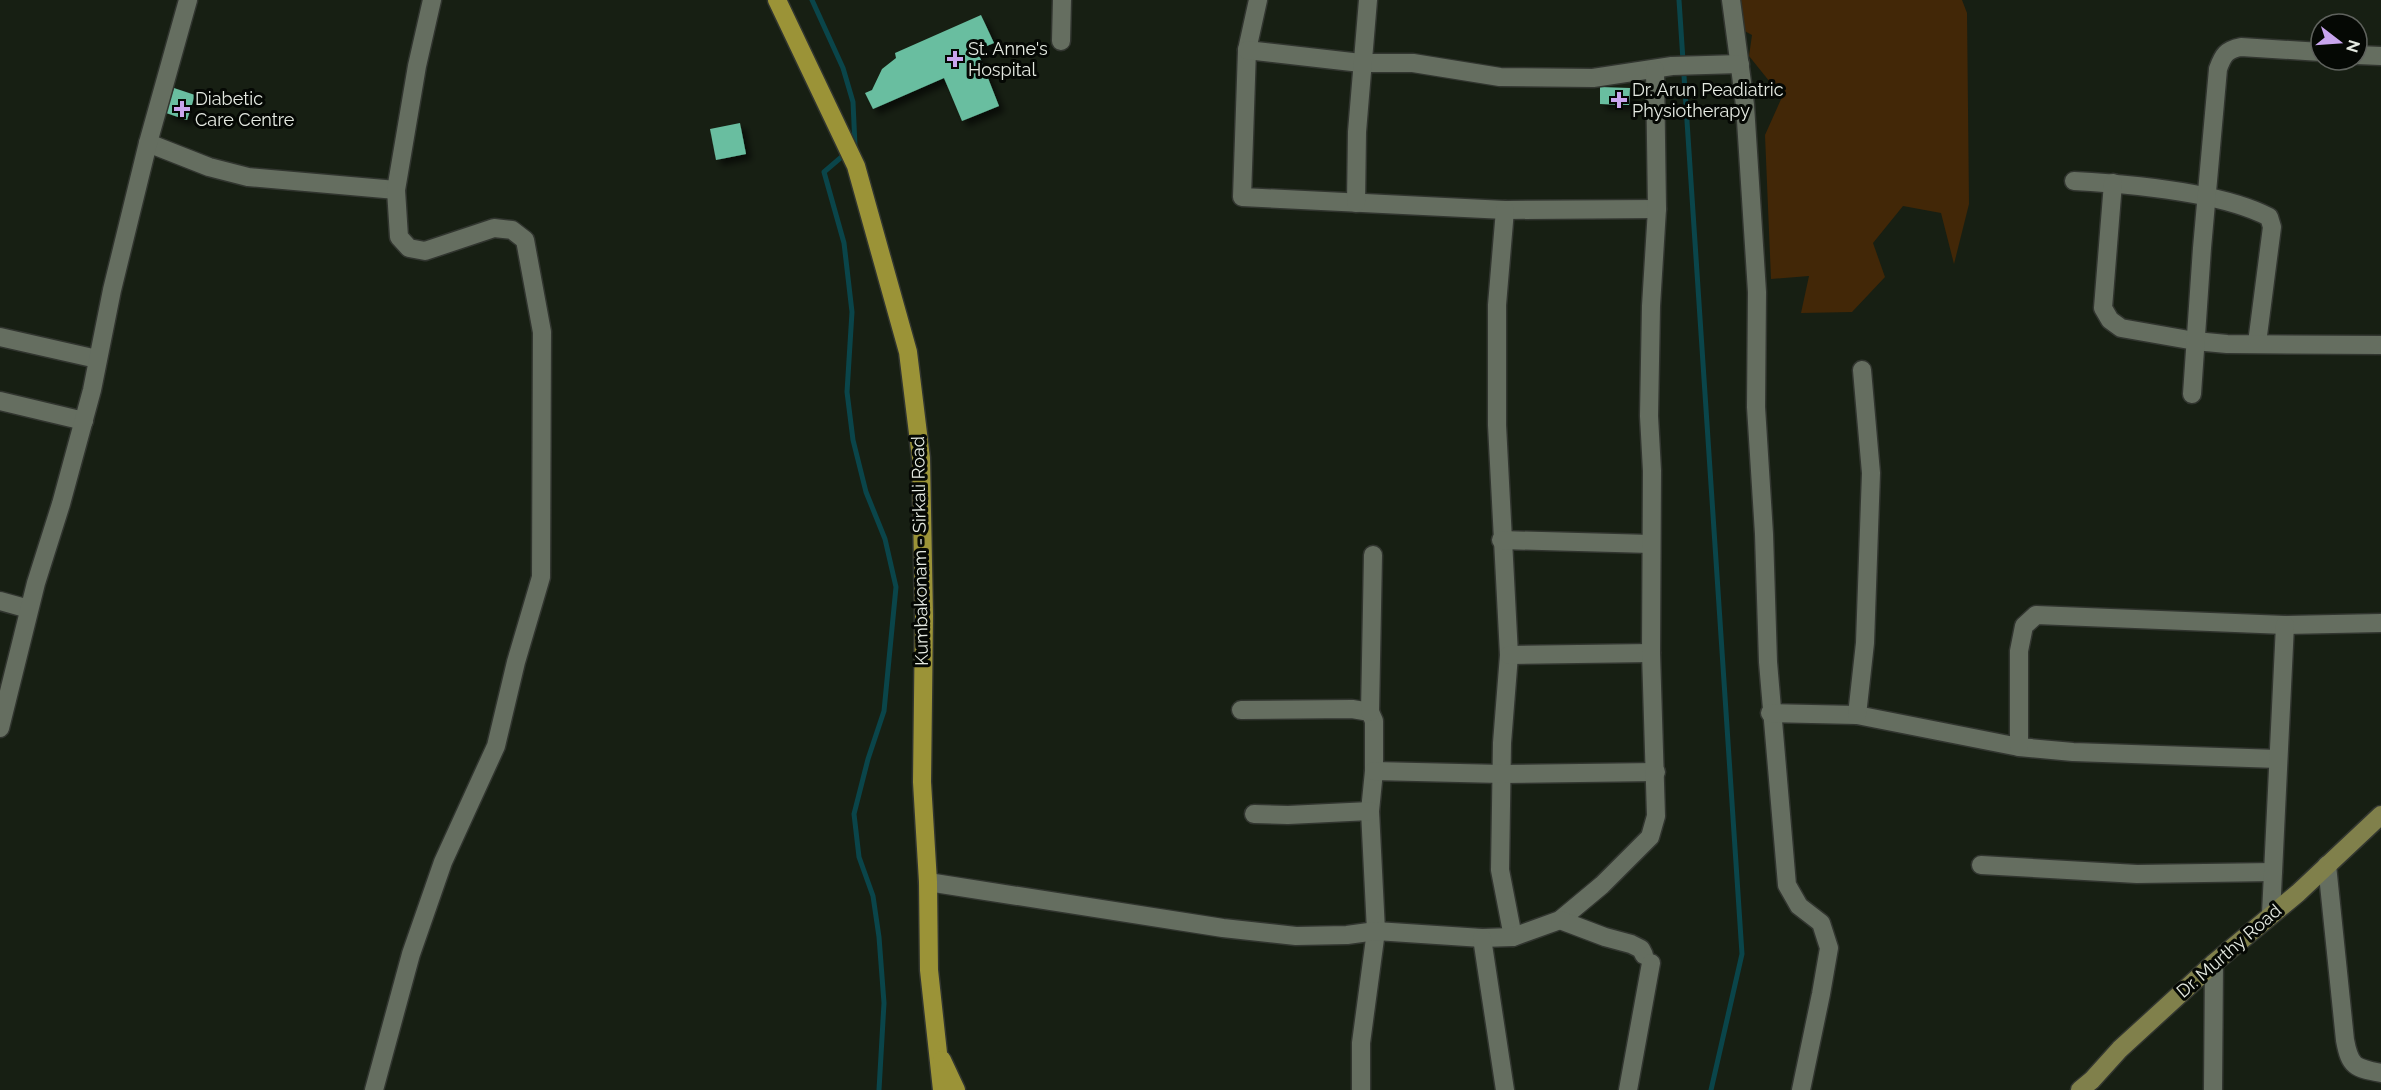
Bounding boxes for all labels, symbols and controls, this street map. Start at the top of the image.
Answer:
north arrow [2309,12,2369,72]
place label: St. Anne's Hospital [968,38,1048,80]
text: N [2342,38,2364,55]
marker: St. Anne's Hospital [946,50,964,68]
place label: Dr. Arun Peadiatric Physiotherapy [1632,79,1784,121]
place label: Diabetic Care Centre [195,88,295,130]
marker: Dr. Arun Peadiatric Physiotherapy [1610,91,1628,109]
marker: Diabetic Care Centre [173,100,191,118]
street label: Kumbakonam - Sirkali Road [907,436,932,666]
street label: Dr. Murthy Road [2172,900,2285,1002]

